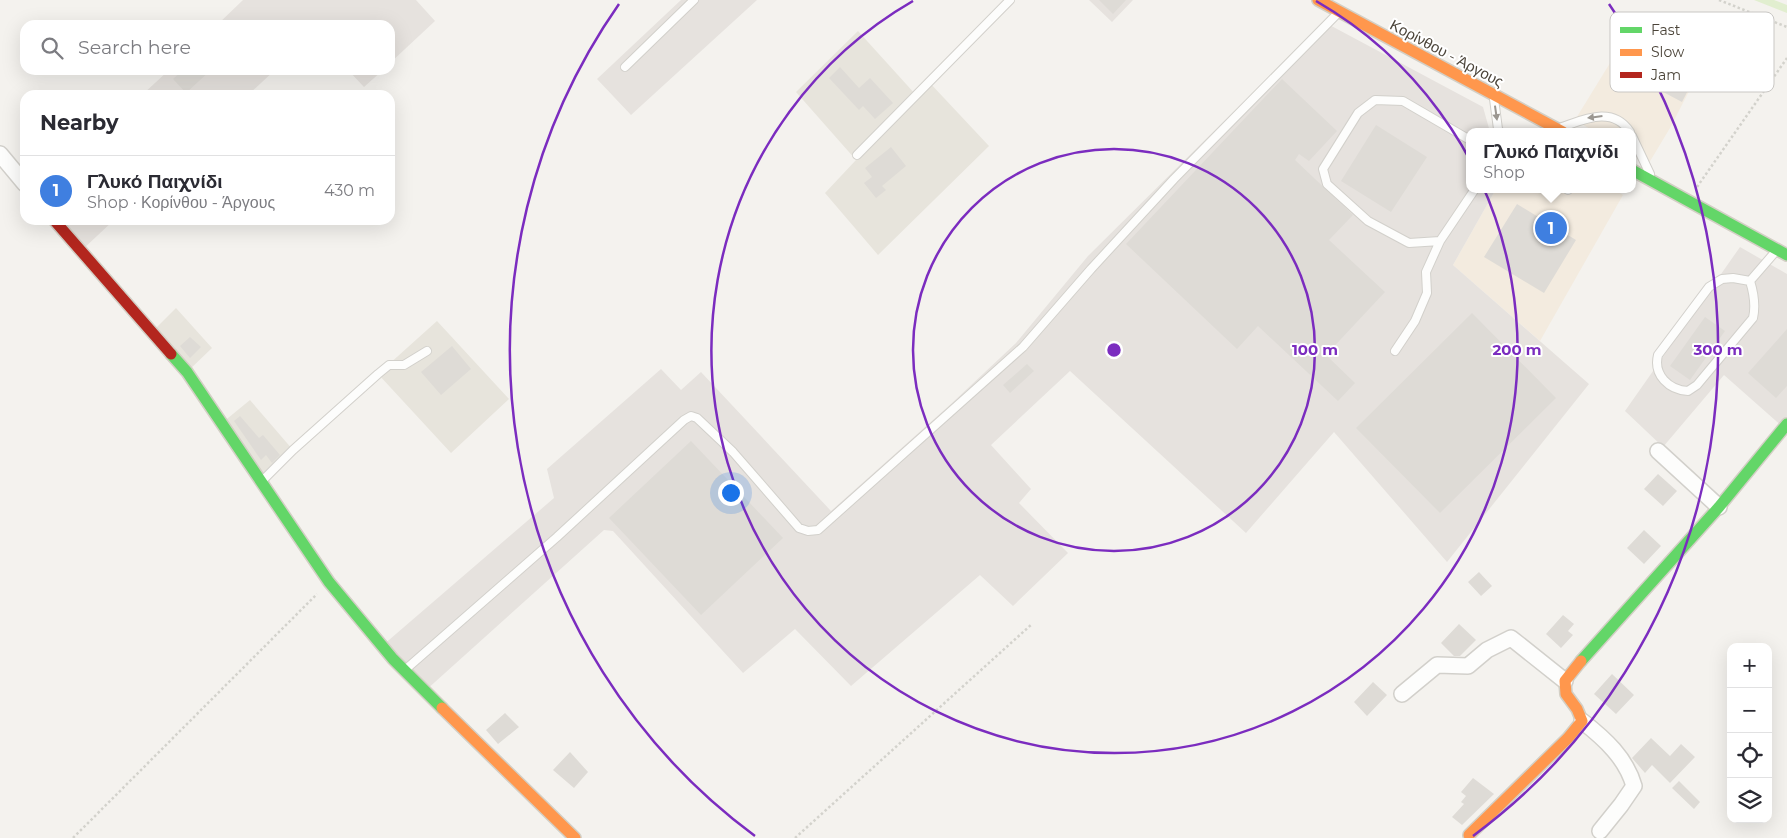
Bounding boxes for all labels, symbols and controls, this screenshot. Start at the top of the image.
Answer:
legend [1610,12,1774,92]
street label: Κορίνθου - Άργους [1387,15,1507,91]
search box [20,20,395,75]
text: Fast [1651,21,1681,39]
icon: search [38,34,66,62]
text: Search here [78,36,191,59]
text: Slow [1651,43,1685,61]
text: Jam [1650,66,1681,84]
one-way arrow [1492,106,1500,122]
text: Nearby [40,110,119,135]
one-way arrow [1587,113,1603,121]
popup [1466,128,1636,193]
text: Γλυκό Παιχνίδι [1483,140,1619,163]
text: Shop [1483,163,1525,182]
text: Γλυκό Παιχνίδι [87,170,222,193]
text: 1 [53,181,59,200]
text: 430 m [324,181,375,200]
text: Shop · Κορίνθου - Άργους [87,193,275,212]
pin: 1 [1535,209,1567,247]
text: 100 m [1292,340,1338,359]
text: 200 m [1492,340,1542,359]
text: 300 m [1692,340,1743,359]
centre of rings [1105,341,1123,359]
your location [718,480,744,506]
map controls [1727,643,1772,823]
button: + [1727,643,1772,688]
button: − [1727,688,1772,733]
button: locate [1727,733,1772,778]
button: layers [1727,778,1772,823]

